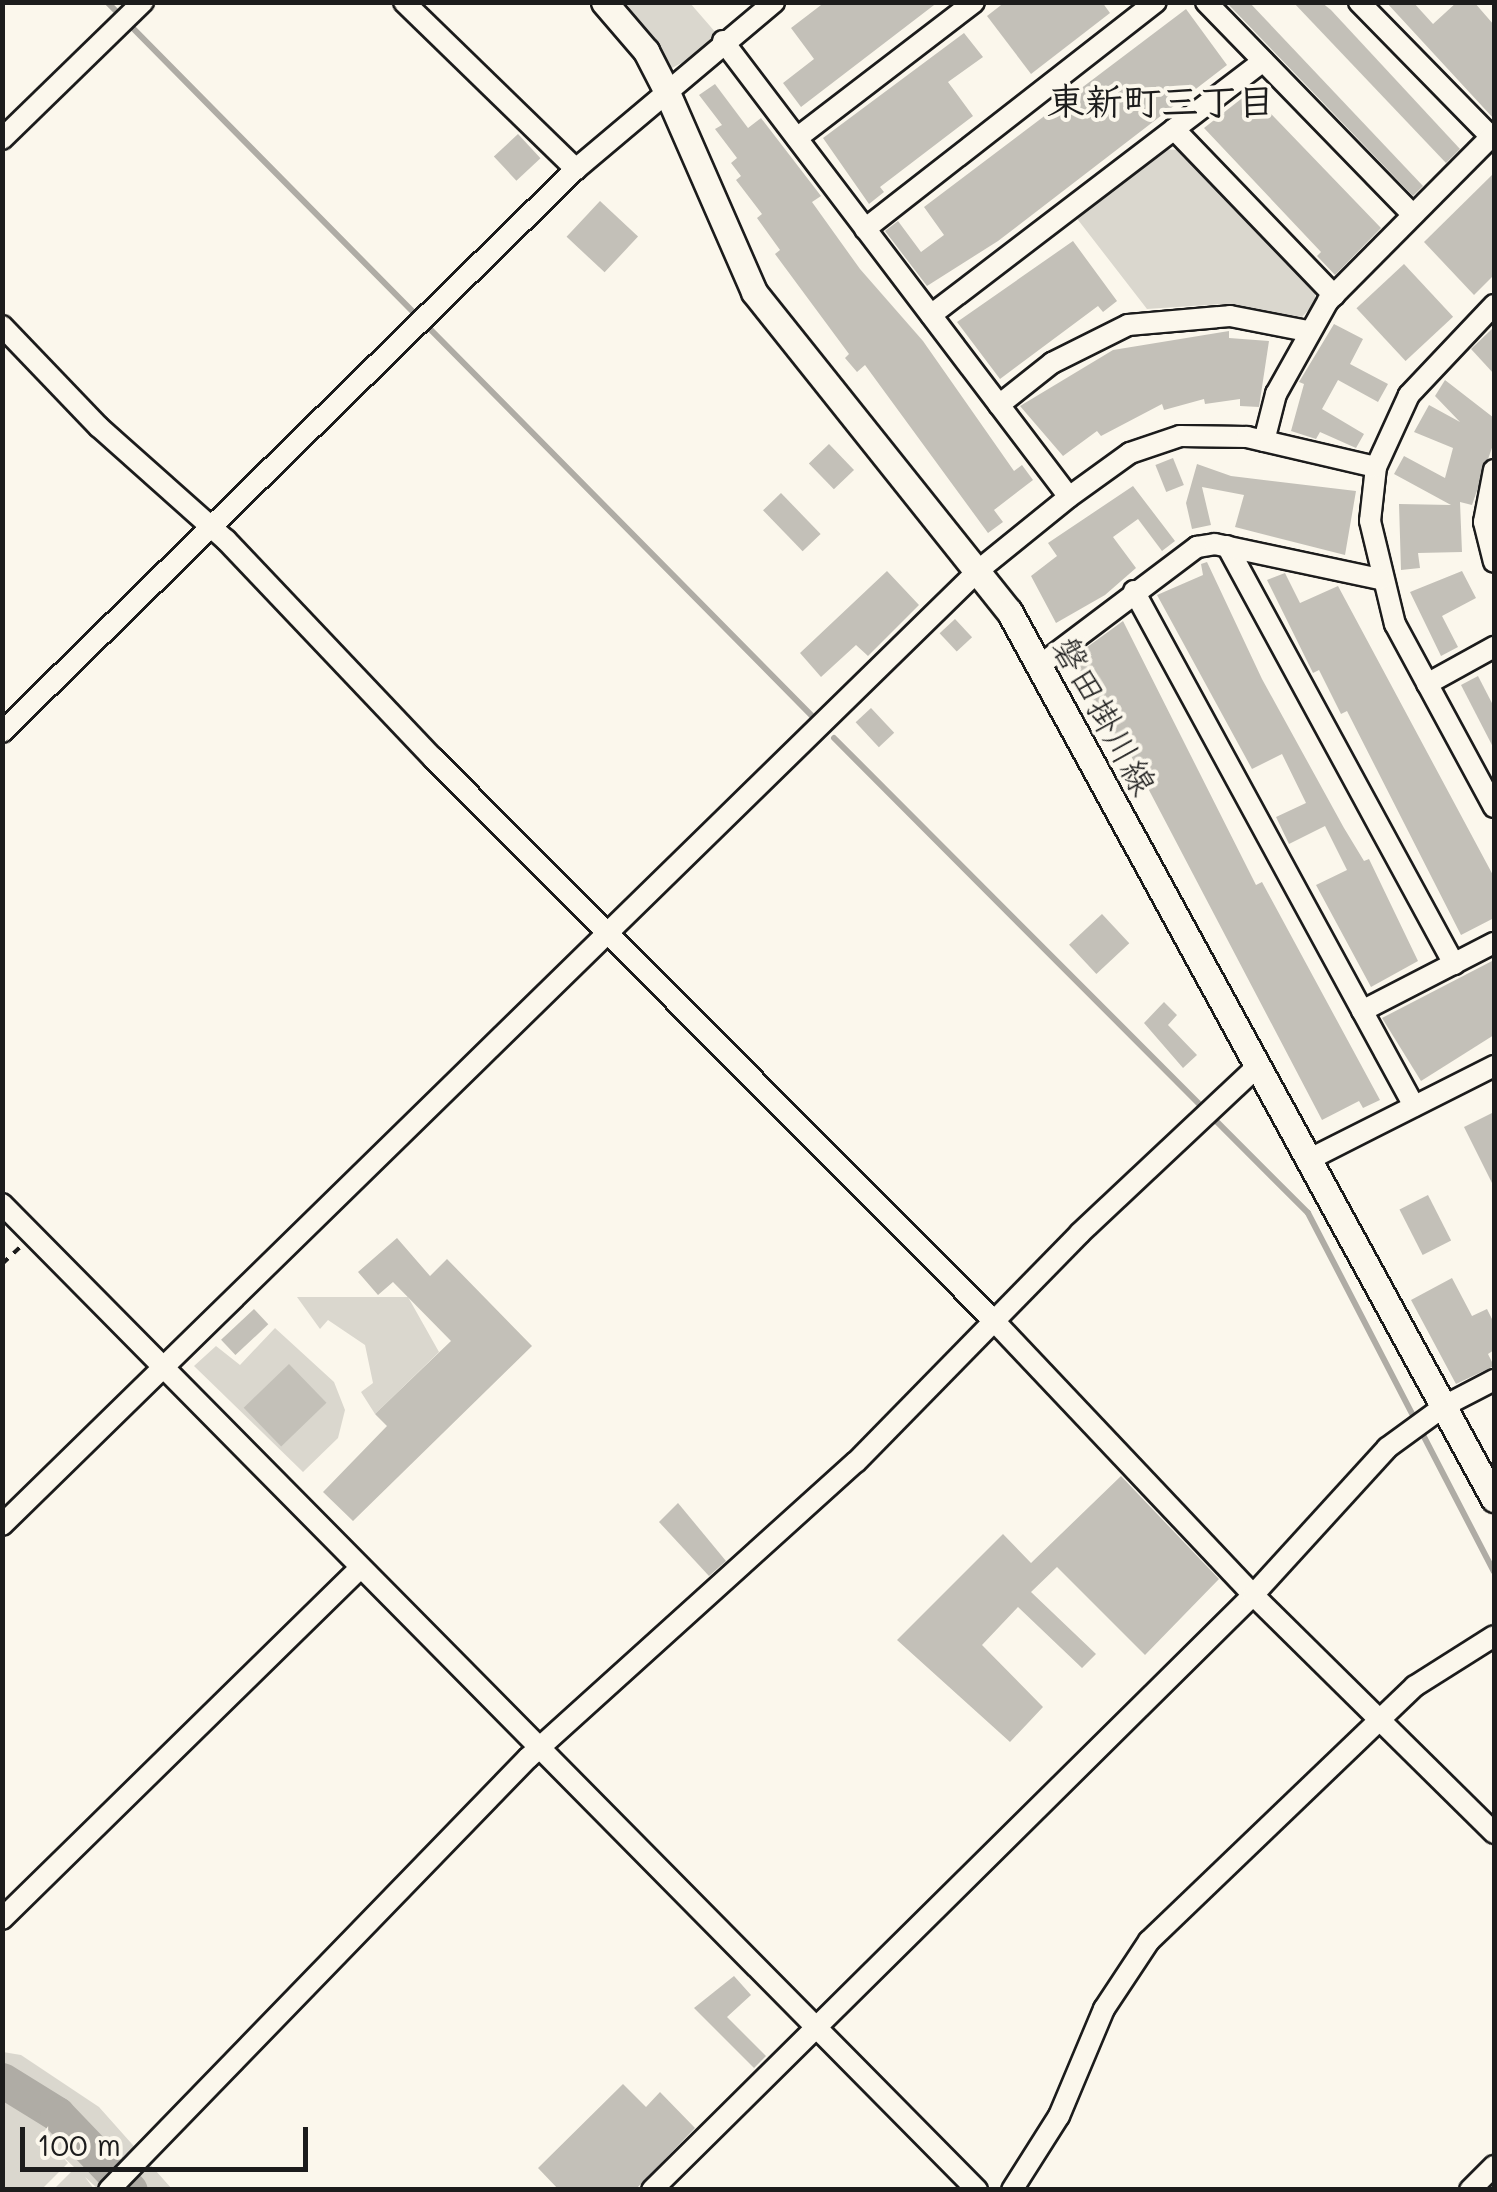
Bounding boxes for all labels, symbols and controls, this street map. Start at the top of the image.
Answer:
district label: 東新町三丁目 [1047,78,1275,124]
street label: 磐田掛川線 [1045,628,1167,802]
scale bar [25,2107,312,2169]
text: 100 m [37,2124,121,2164]

